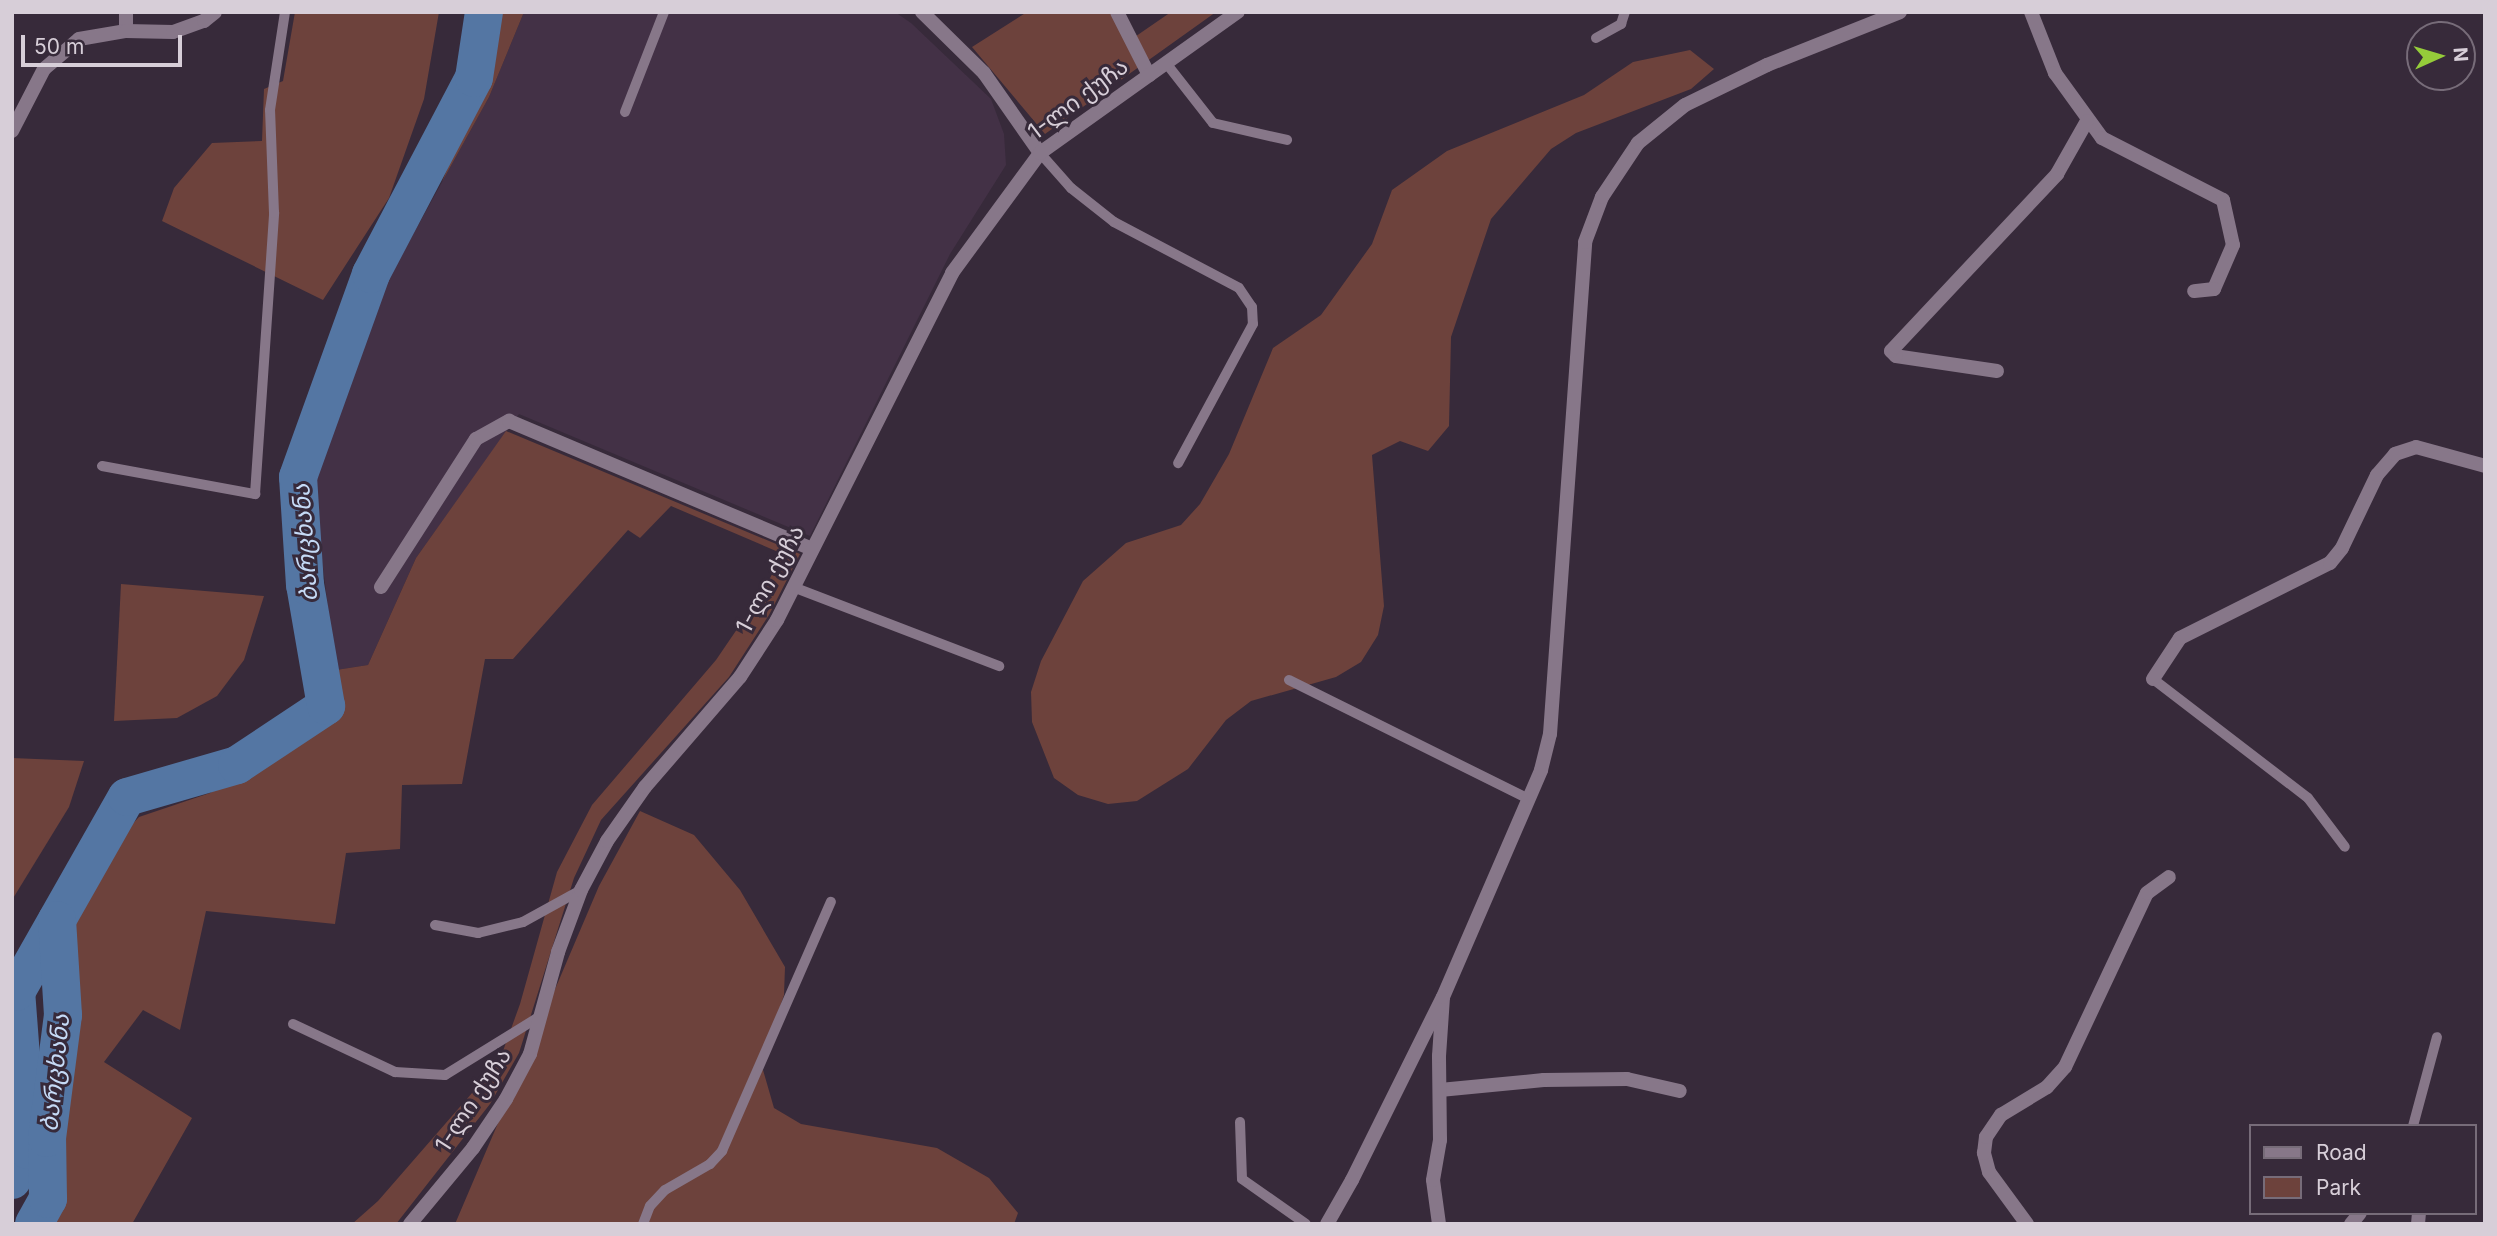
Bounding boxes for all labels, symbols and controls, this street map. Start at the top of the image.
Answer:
scale bar [24,21,186,65]
north arrow [2406,21,2476,91]
text: 50 m [34,34,84,59]
text: N [2448,47,2472,63]
street label: 1-ლი ქუჩა [1022,52,1134,146]
water label: ბარცხანა [287,483,323,603]
street label: 1-ლი ქუჩა [730,520,810,638]
water label: ბარცხანა [35,1013,75,1133]
street label: 1-ლი ქუჩა [429,1043,517,1157]
legend [2248,1124,2476,1215]
text: Road [2316,1140,2367,1165]
text: Park [2316,1175,2361,1200]

